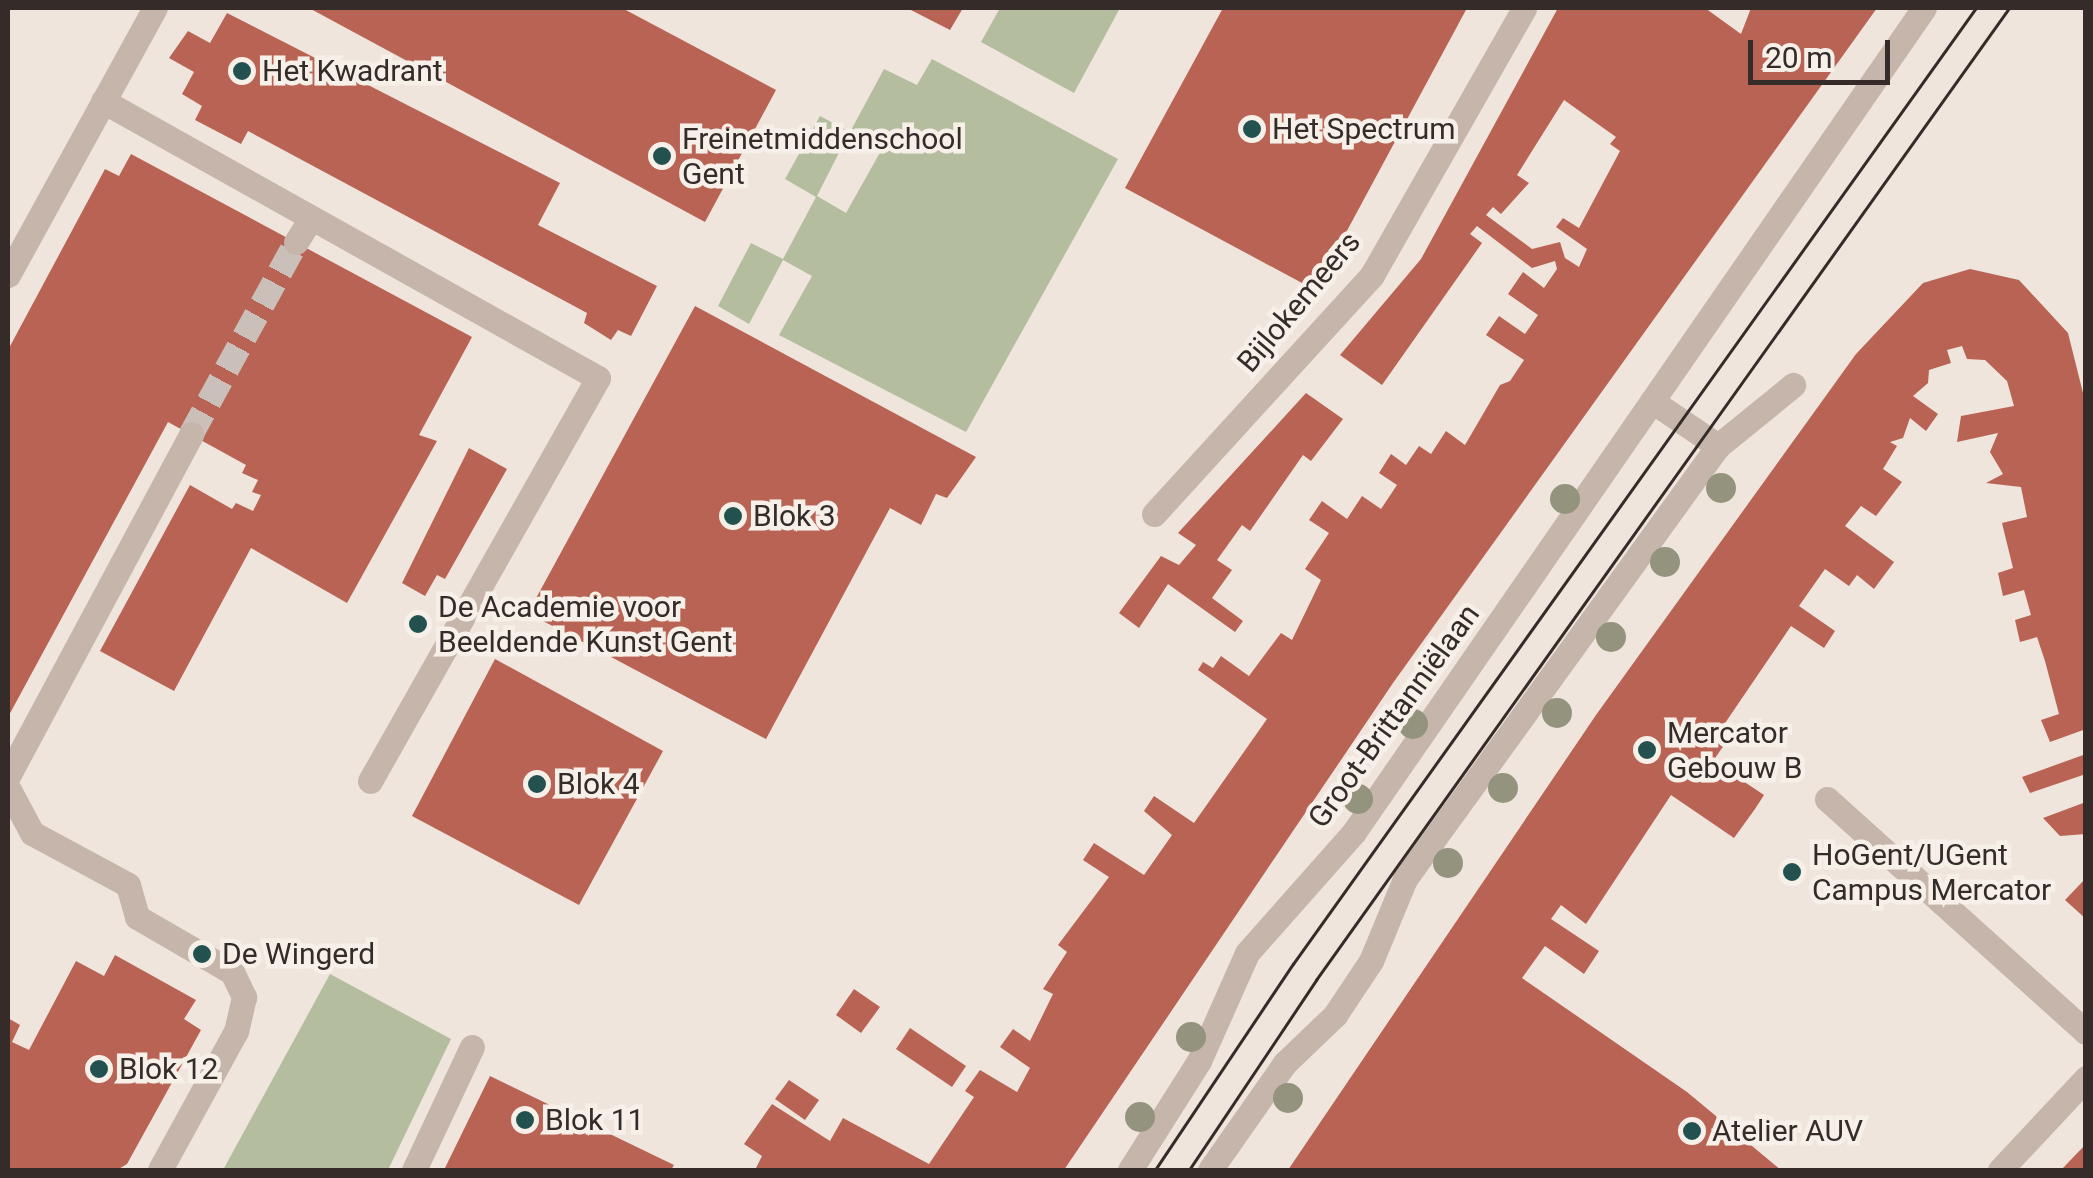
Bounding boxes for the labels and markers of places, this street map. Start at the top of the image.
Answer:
place label: Het Kwadrant [262,53,443,89]
marker: Het Kwadrant [231,60,253,82]
place label: Het Spectrum [1272,111,1456,147]
marker: Het Spectrum [1241,118,1263,140]
place label: Freinetmiddenschool Gent [682,121,963,192]
marker: Freinetmiddenschool Gent [651,145,673,167]
place label: Blok 3 [753,498,836,534]
marker: Blok 3 [722,505,744,527]
place label: De Academie voor Beeldende Kunst Gent [438,589,733,660]
marker: De Academie voor Beeldende Kunst Gent [407,613,429,635]
place label: Mercator Gebouw B [1667,715,1803,786]
marker: Mercator Gebouw B [1636,739,1658,761]
place label: Blok 4 [557,766,640,802]
marker: Blok 4 [526,773,548,795]
place label: HoGent/UGent Campus Mercator [1812,837,2051,908]
marker: HoGent/UGent Campus Mercator [1781,861,1803,883]
place label: De Wingerd [222,936,375,972]
marker: De Wingerd [191,943,213,965]
place label: Blok 12 [119,1051,218,1087]
marker: Blok 12 [88,1058,110,1080]
place label: Blok 11 [545,1102,644,1138]
marker: Blok 11 [514,1109,536,1131]
place label: Atelier AUV [1712,1113,1863,1149]
marker: Atelier AUV [1681,1120,1703,1142]

